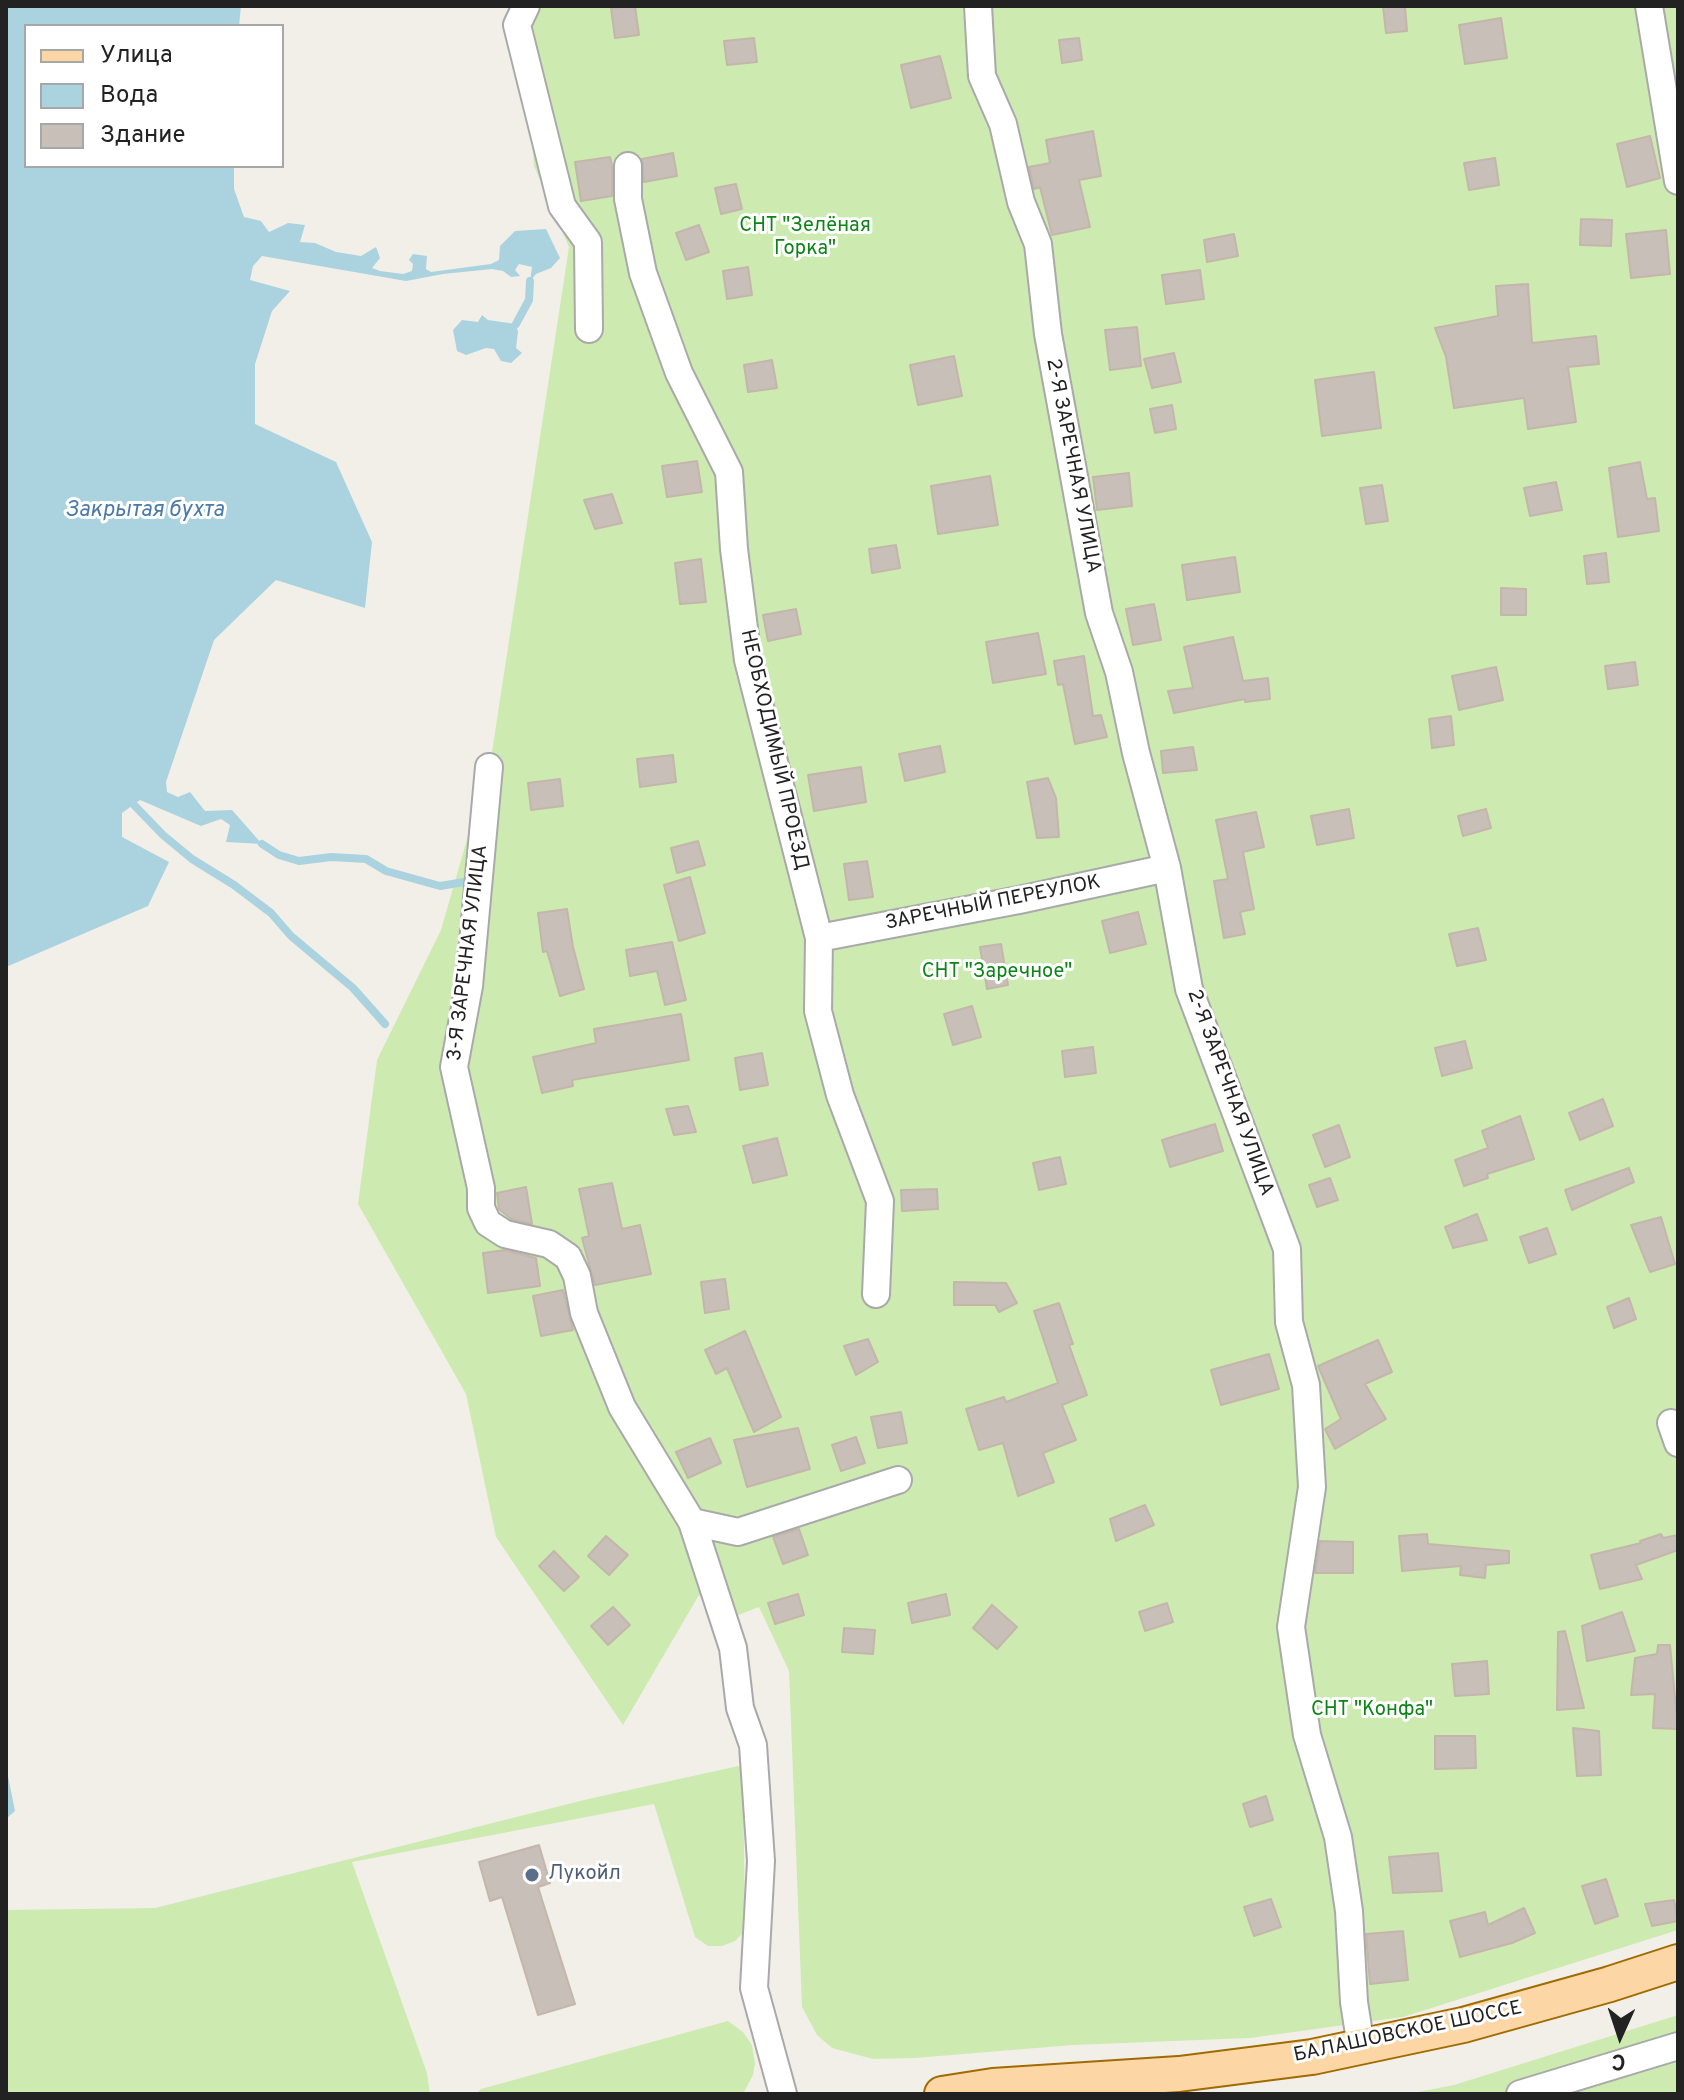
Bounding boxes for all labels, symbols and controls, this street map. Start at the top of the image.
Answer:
legend [24,24,284,168]
text: Улица [100,41,173,71]
text: Вода [100,81,158,111]
text: Здание [100,121,186,151]
park label: СНТ "Зелёная Горка" [739,215,871,262]
street label: 2-Я ЗАРЕЧНАЯ УЛИЦА [1039,357,1105,575]
water label: Закрытая бухта [66,499,224,525]
street label: НЕОБХОДИМЫЙ ПРОЕЗД [734,627,812,873]
street label: 3-Я ЗАРЕЧНАЯ УЛИЦА [444,844,494,1062]
street label: ЗАРЕЧНЫЙ ПЕРЕУЛОК [883,871,1103,937]
park label: СНТ "Заречное" [922,961,1072,985]
street label: 2-Я ЗАРЕЧНАЯ УЛИЦА [1180,986,1278,1200]
park label: СНТ "Конфа" [1311,1699,1433,1723]
place label: Лукойл [548,1863,621,1887]
marker: Лукойл [523,1866,541,1884]
north arrow [1580,1996,1660,2076]
street label: БАЛАШОВСКОЕ ШОССЕ [1292,1997,1524,2069]
text: С [1611,2047,1626,2074]

